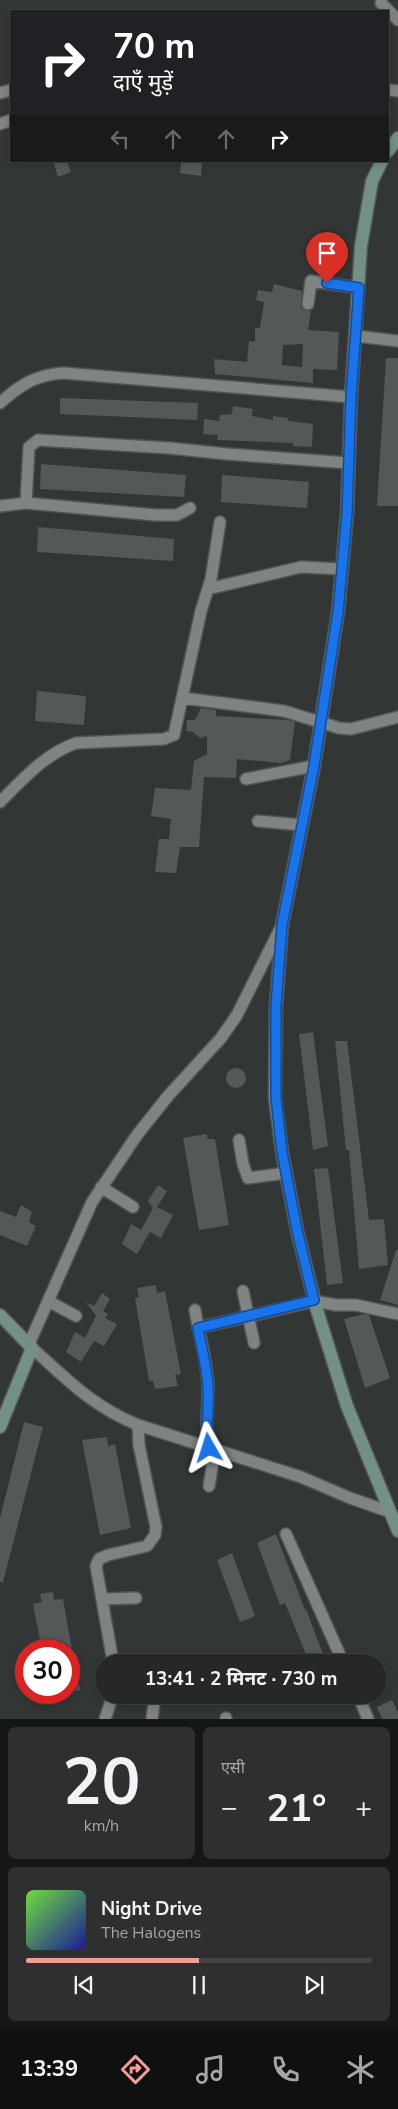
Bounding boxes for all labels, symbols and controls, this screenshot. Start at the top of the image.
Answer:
text: 70 m [113,23,195,70]
icon: right [30,30,95,95]
text: दाएँ मुड़ें [113,68,173,98]
icon: left [106,125,134,153]
icon: ahead [159,125,187,153]
icon: ahead [212,125,240,153]
icon: right [265,125,293,153]
pin [306,232,348,283]
icon: arrive [313,239,341,267]
position arrow [182,1421,234,1473]
speed limit sign: 30 [15,1639,80,1704]
text: 13:41 · 2 मिनट · 730 m [145,1666,337,1692]
text: 20 [62,1738,141,1827]
text: एसी [221,1757,245,1779]
text: 21° [266,1783,327,1834]
text: − [221,1789,238,1827]
text: + [355,1789,372,1827]
text: km/h [84,1815,119,1837]
text: Night Drive [101,1896,202,1922]
text: The Halogens [101,1922,201,1944]
icon: previous [70,1971,98,1999]
icon: pause [185,1971,213,1999]
icon: next [300,1971,328,1999]
icon: directions [118,2052,153,2087]
icon: music [193,2052,228,2087]
icon: phone [268,2052,303,2087]
icon: climate [343,2052,378,2087]
text: 13:39 [20,2054,78,2084]

